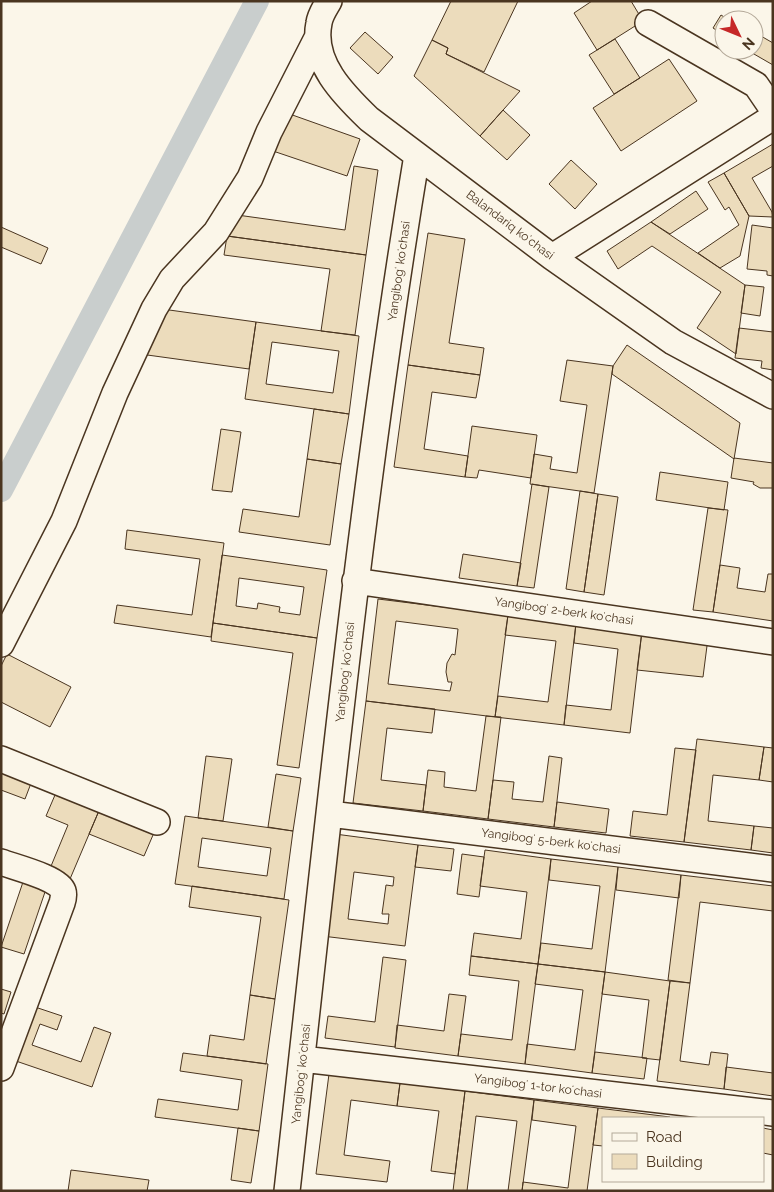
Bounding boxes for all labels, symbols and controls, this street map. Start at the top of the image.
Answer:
north arrow [714,10,764,60]
text: N [739,35,758,53]
street label: Balandariq koʻchasi [463,187,557,263]
street label: Yangibogʻ koʻchasi [385,220,413,322]
street label: Yangibogʻ 2-berk koʻchasi [494,594,634,628]
street label: Yangibogʻ koʻchasi [333,621,357,723]
street label: Yangibogʻ 5-berk koʻchasi [480,825,622,857]
street label: Yangibogʻ koʻchasi [289,1023,313,1125]
street label: Yangibogʻ 1-tor koʻchasi [473,1071,603,1101]
legend [602,1117,764,1182]
text: Road [646,1128,682,1146]
text: Building [646,1153,703,1171]

